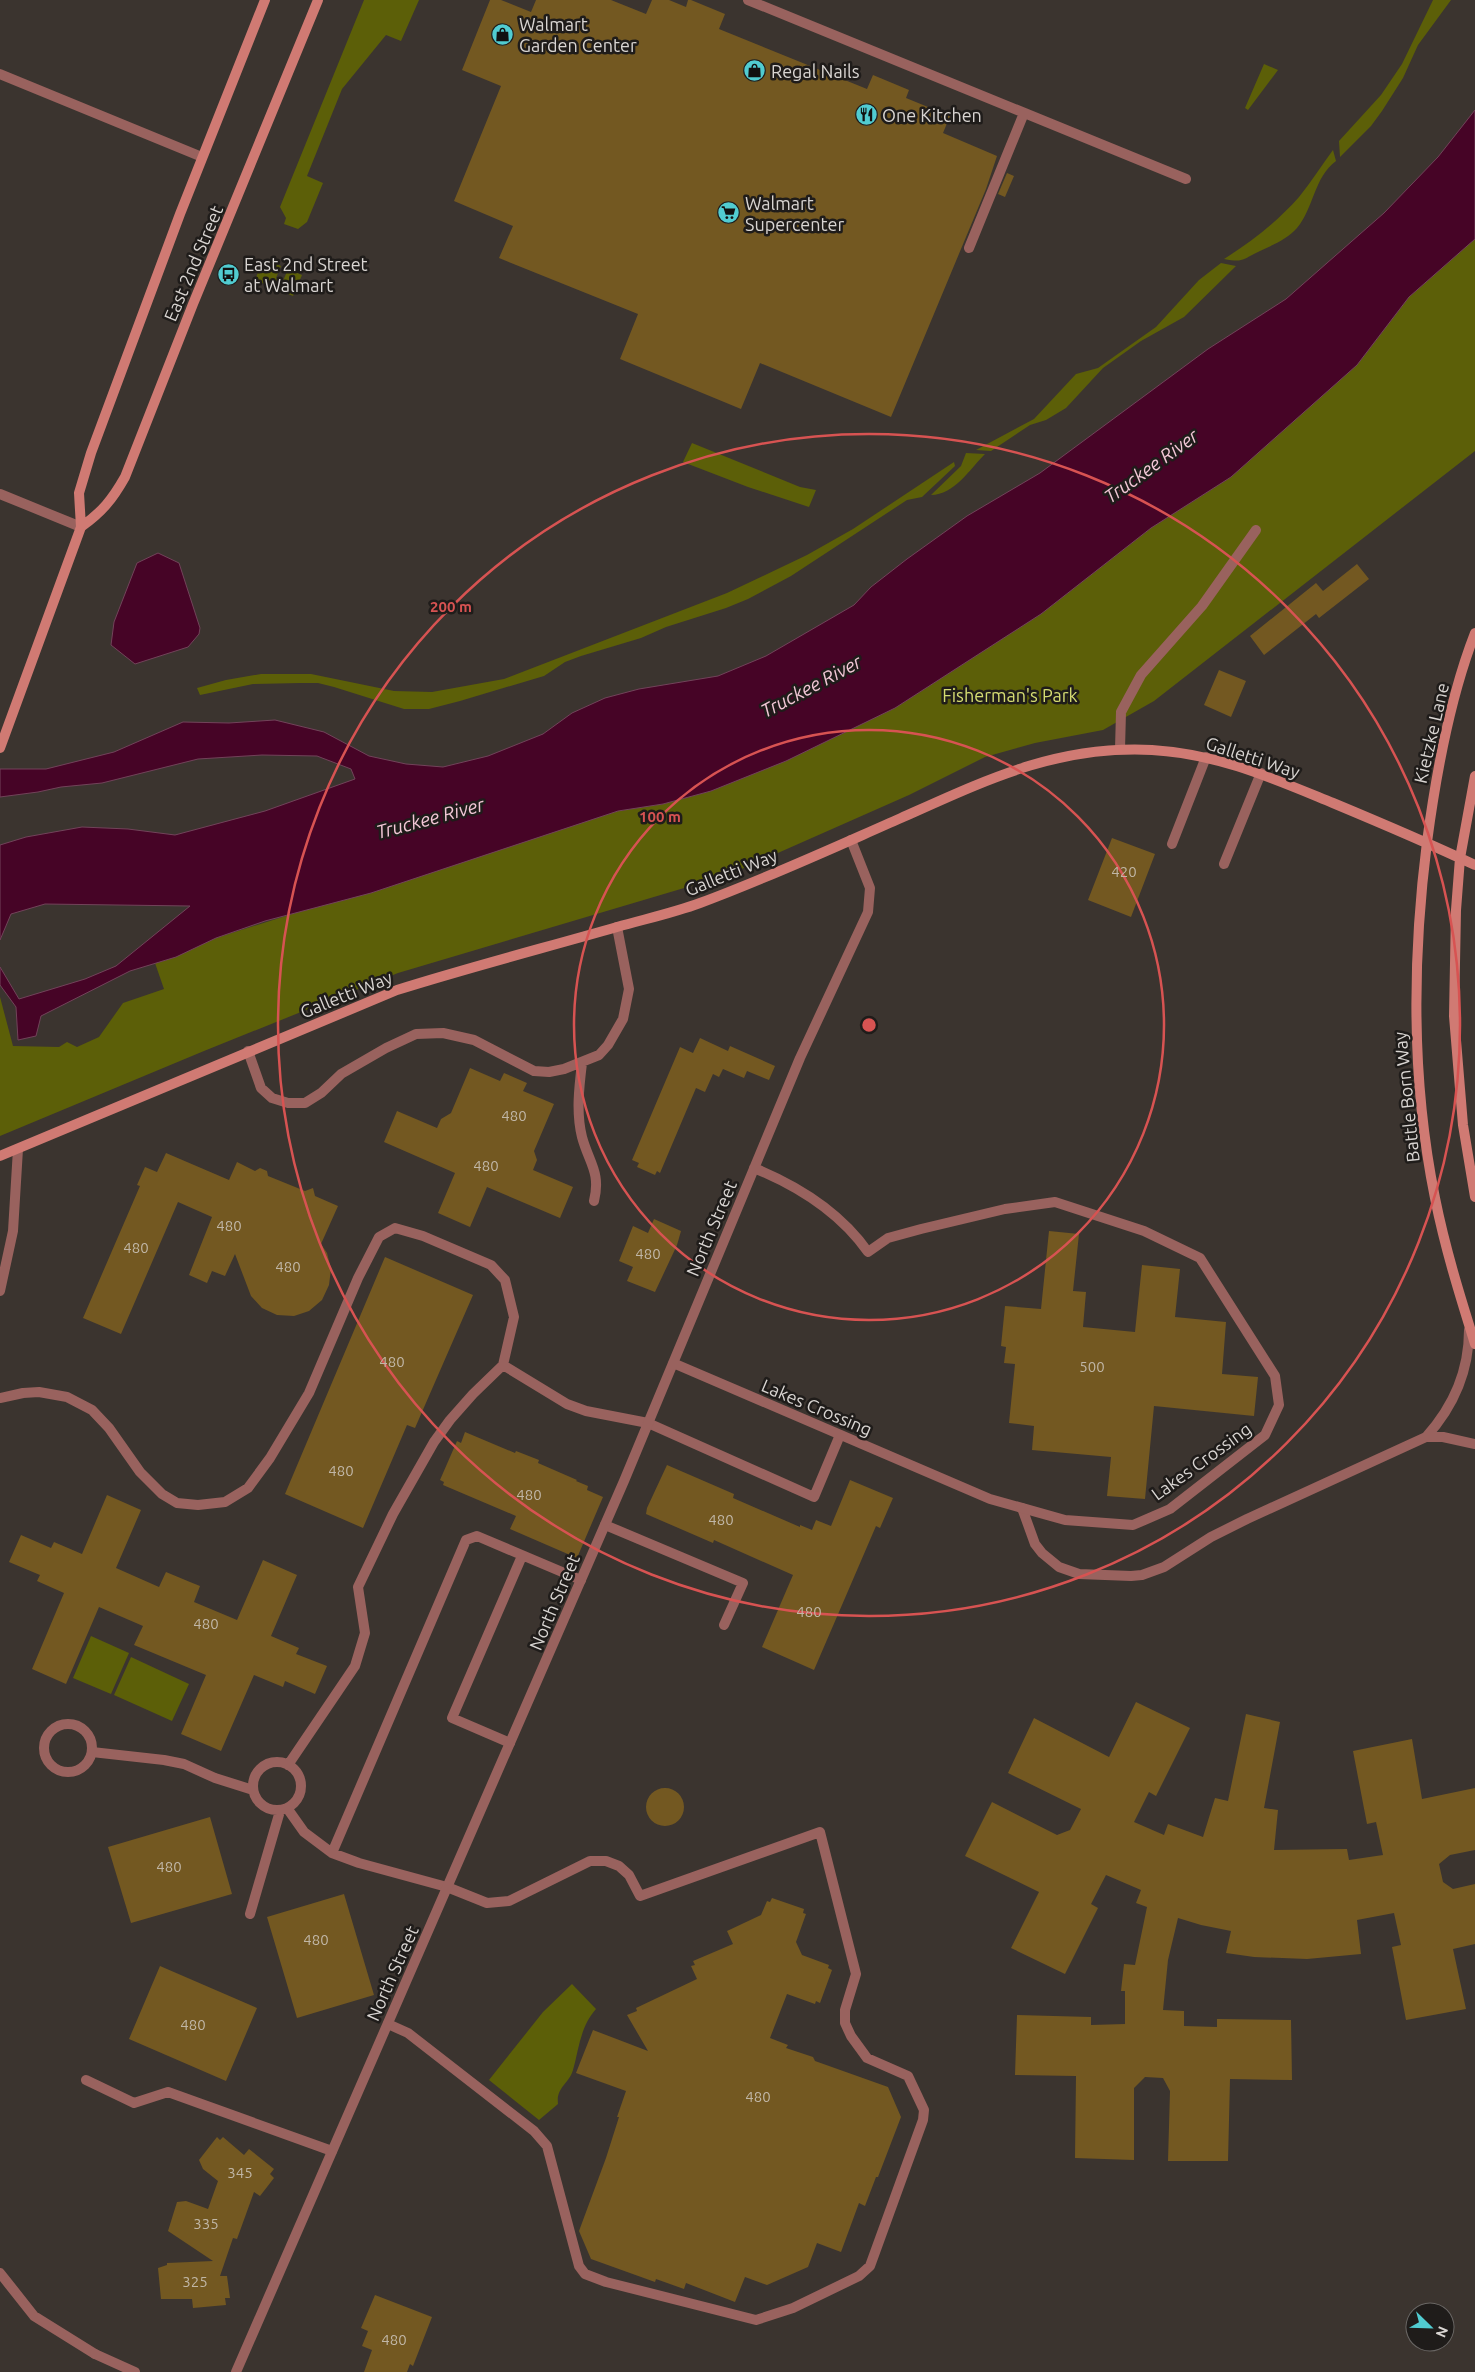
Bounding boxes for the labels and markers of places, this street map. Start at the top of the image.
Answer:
place label: Walmart Garden Center [519,14,637,55]
shop icon: Walmart Garden Center [491,22,515,46]
shop icon: Regal Nails [743,59,767,83]
place label: Regal Nails [771,61,860,81]
restaurant icon: One Kitchen [854,103,878,127]
place label: One Kitchen [882,105,982,125]
place label: Walmart Supercenter [745,193,844,234]
supermarket icon: Walmart Supercenter [717,201,741,225]
place label: East 2nd Street at Walmart [244,254,368,295]
bus stop icon: East 2nd Street at Walmart [216,262,240,286]
centre of rings [860,1016,878,1034]

